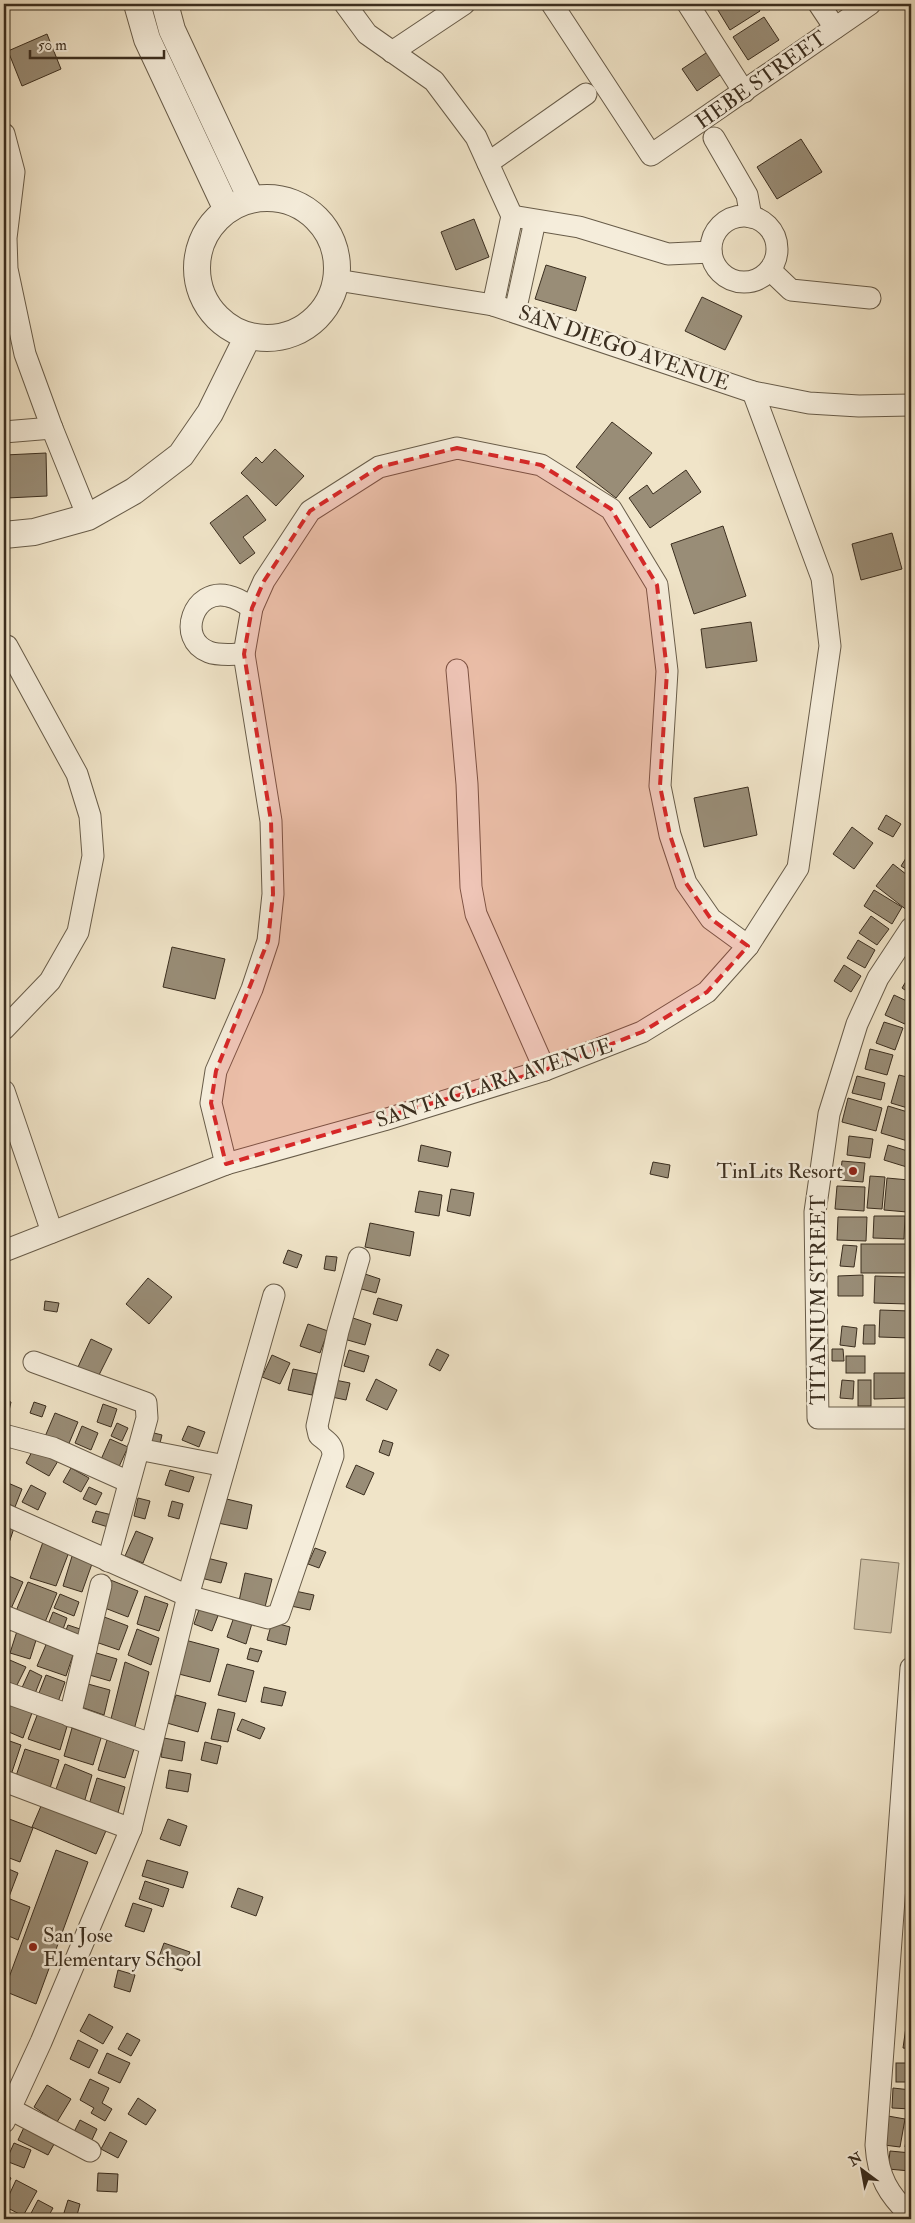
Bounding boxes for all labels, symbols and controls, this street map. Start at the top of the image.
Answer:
street label: HEBE STREET [690,25,832,135]
scale bar [30,28,164,60]
text: 50 m [38,36,67,55]
street label: SAN DIEGO AVENUE [515,299,733,397]
street label: SANTA CLARA AVENUE [372,1032,616,1134]
place label: TinLits Resort [717,1158,843,1185]
marker: TinLits Resort [847,1165,859,1177]
street label: TITANIUM STREET [805,1195,832,1405]
place label: San Jose Elementary School [43,1922,202,1973]
marker: San Jose Elementary School [27,1941,39,1953]
north arrow [838,2146,888,2196]
text: N [845,2149,866,2170]

